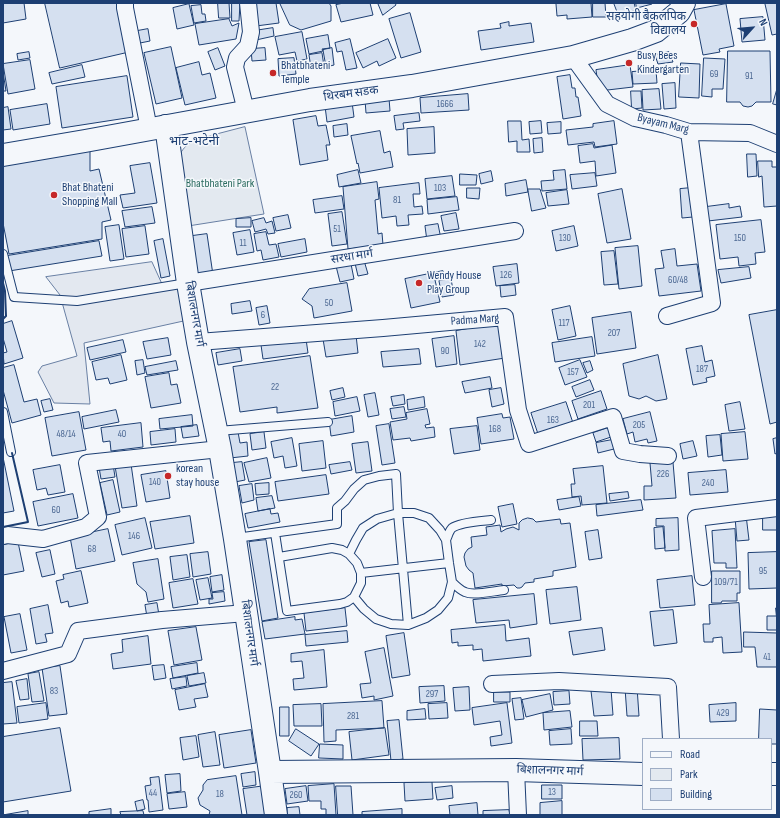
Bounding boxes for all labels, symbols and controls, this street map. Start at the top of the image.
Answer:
north arrow [732,8,772,48]
place label: सहयोगी बैकलपिक विद्यालय [606,10,686,38]
text: N [756,17,770,28]
marker: सहयोगी बैकलपिक विद्यालय [689,19,699,29]
place label: Busy Bees Kindergarten [637,49,689,77]
marker: Busy Bees Kindergarten [624,58,634,68]
place label: Bhatbhateni Temple [281,59,330,87]
marker: Bhatbhateni Temple [268,68,278,78]
house number: 69 [710,68,718,80]
house number: 91 [745,70,753,82]
street label: थिरबम सडक [323,83,379,105]
house number: 1666 [437,98,453,110]
street label: Byayam Marg [636,111,690,137]
district label: भाट-भटेनी [169,134,219,150]
park label: Bhatbhateni Park [186,177,254,191]
place label: Bhat Bhateni Shopping Mall [62,181,117,209]
house number: 103 [434,182,446,194]
marker: Bhat Bhateni Shopping Mall [49,190,59,200]
house number: 81 [393,194,401,206]
house number: 51 [333,223,341,235]
house number: 130 [559,232,571,244]
house number: 150 [734,232,746,244]
house number: 11 [240,237,246,249]
street label: सरधा मार्ग [330,247,374,267]
place label: Wendy House Play Group [427,269,481,297]
house number: 126 [500,269,512,281]
house number: 60/48 [668,274,688,286]
marker: Wendy House Play Group [414,278,424,288]
street label: बिशालनगर मार्ग [181,280,207,348]
house number: 50 [325,297,333,309]
house number: 6 [261,309,265,321]
street label: Padma Marg [450,311,500,329]
house number: 117 [559,317,569,329]
house number: 207 [608,327,620,339]
house number: 142 [474,338,486,350]
house number: 90 [441,345,449,357]
house number: 187 [696,363,708,375]
house number: 157 [567,366,579,378]
house number: 22 [271,381,279,393]
house number: 201 [583,399,595,411]
house number: 163 [547,414,559,426]
house number: 205 [633,419,645,431]
house number: 168 [489,423,501,435]
house number: 48/14 [56,428,76,440]
house number: 40 [118,428,126,440]
place label: korean stay house [176,462,219,490]
house number: 226 [657,468,669,480]
marker: korean stay house [163,471,173,481]
house number: 140 [149,476,161,488]
house number: 240 [702,477,714,489]
house number: 60 [52,504,60,516]
house number: 146 [128,530,140,542]
house number: 68 [88,543,96,555]
house number: 95 [759,565,767,577]
house number: 109/71 [714,576,738,588]
street label: बिशालनगर मार्ग [237,599,261,667]
house number: 41 [763,651,771,663]
house number: 83 [50,685,58,697]
house number: 297 [426,688,438,700]
house number: 429 [717,707,729,719]
house number: 281 [347,710,359,722]
legend [642,738,772,810]
text: Road [680,747,700,762]
street label: बिशालनगर मार्ग [516,763,584,779]
text: Park [680,767,698,782]
house number: 13 [548,786,556,798]
house number: 44 [149,787,157,799]
text: Building [680,787,712,802]
house number: 18 [216,788,224,800]
house number: 260 [290,789,302,801]

